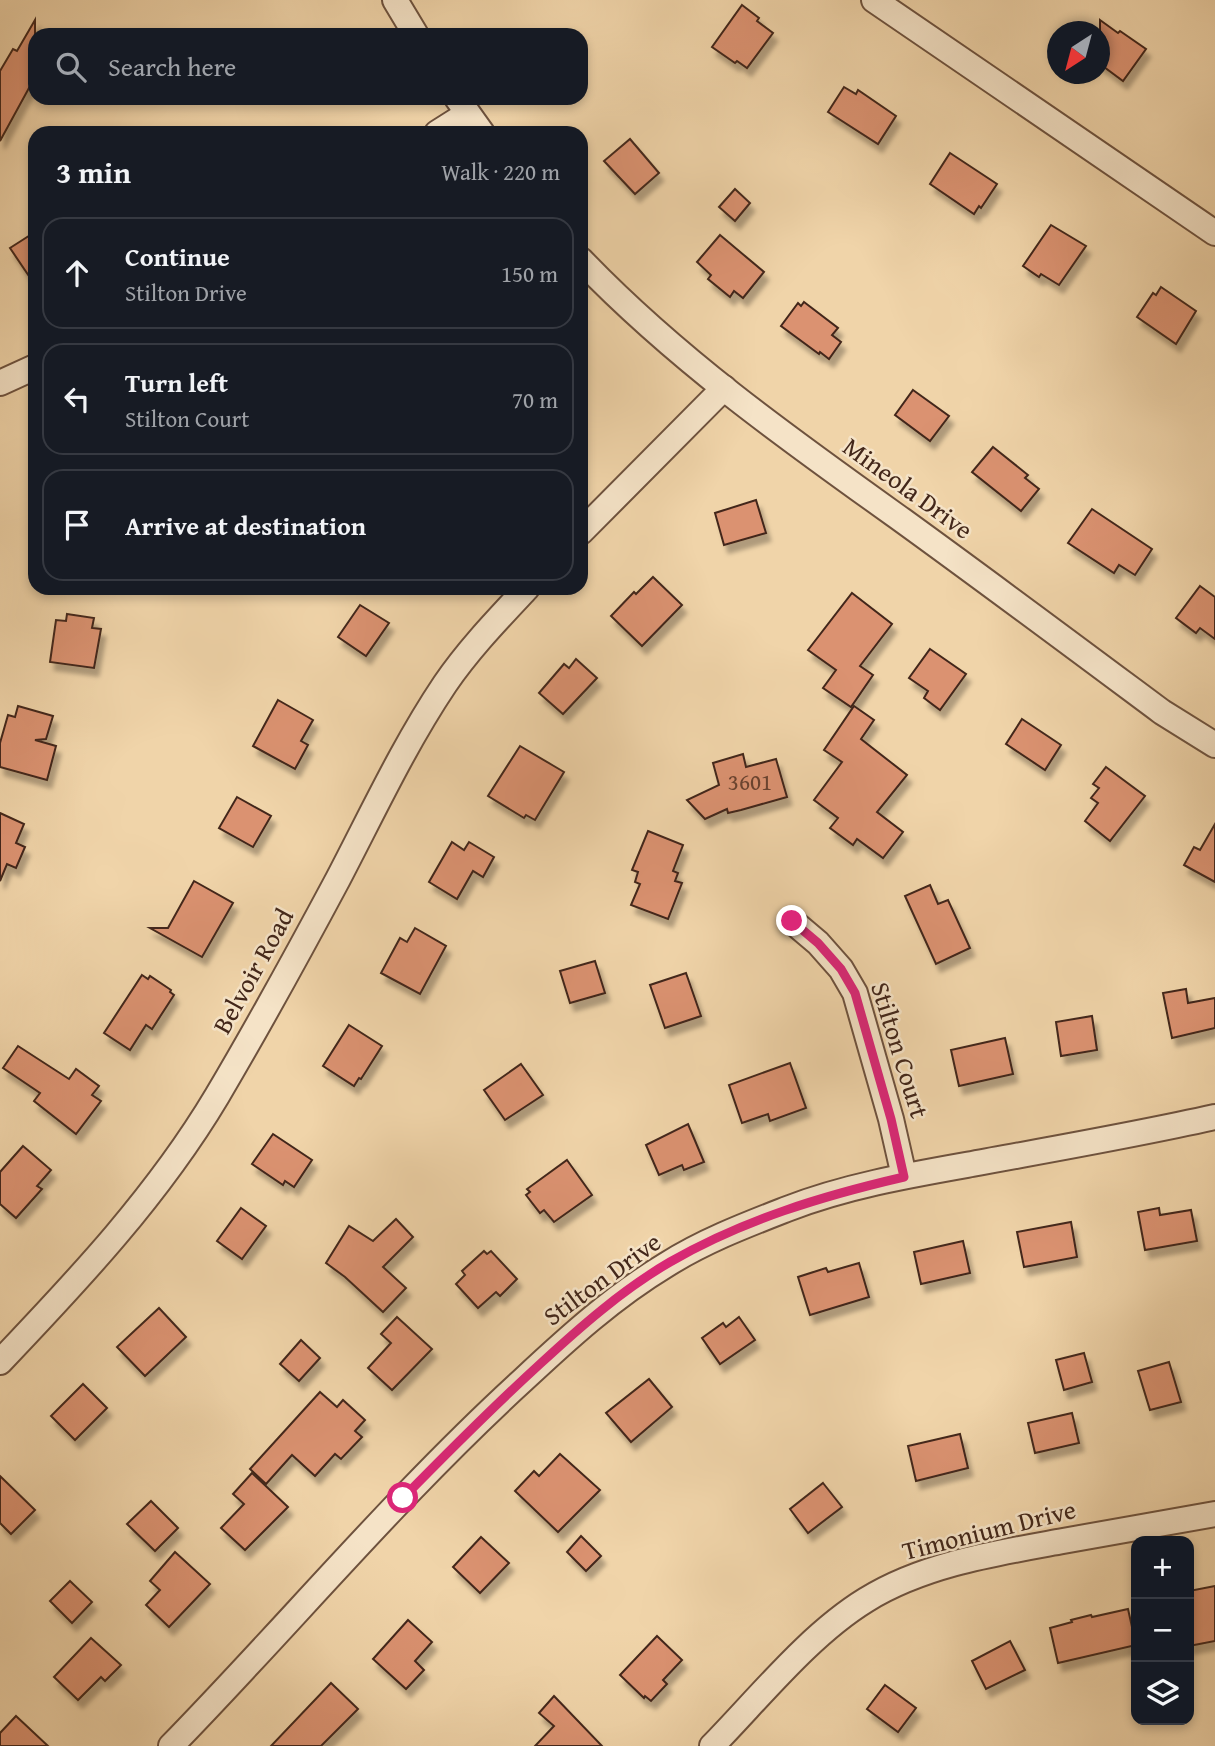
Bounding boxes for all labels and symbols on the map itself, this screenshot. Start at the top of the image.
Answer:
north arrow [1047,21,1110,84]
street label: Mineola Drive [835,427,981,548]
house number: 3601 [728,765,772,798]
street label: Belvoir Road [202,901,303,1041]
route end [776,905,807,936]
street label: Stilton Court [861,977,940,1123]
street label: Stilton Drive [535,1222,669,1335]
route start [387,1482,418,1513]
street label: Timonium Drive [898,1489,1080,1570]

